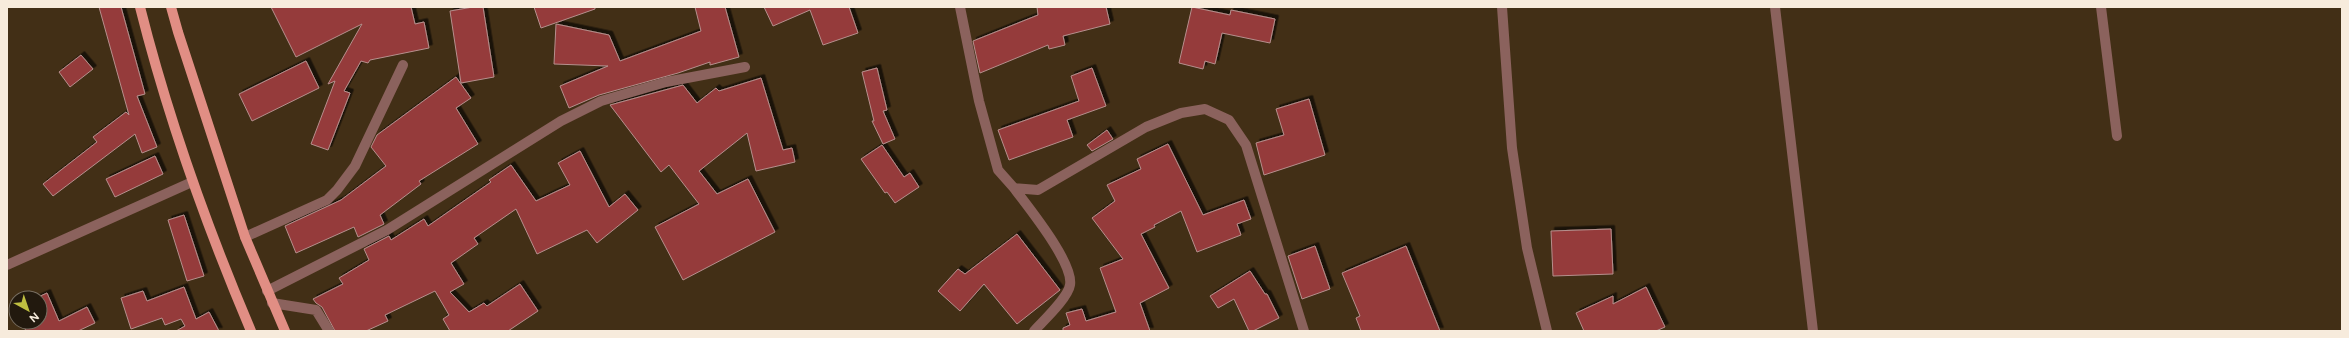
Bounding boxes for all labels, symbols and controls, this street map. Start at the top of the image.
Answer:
north arrow [8,290,48,330]
text: N [27,310,42,325]

